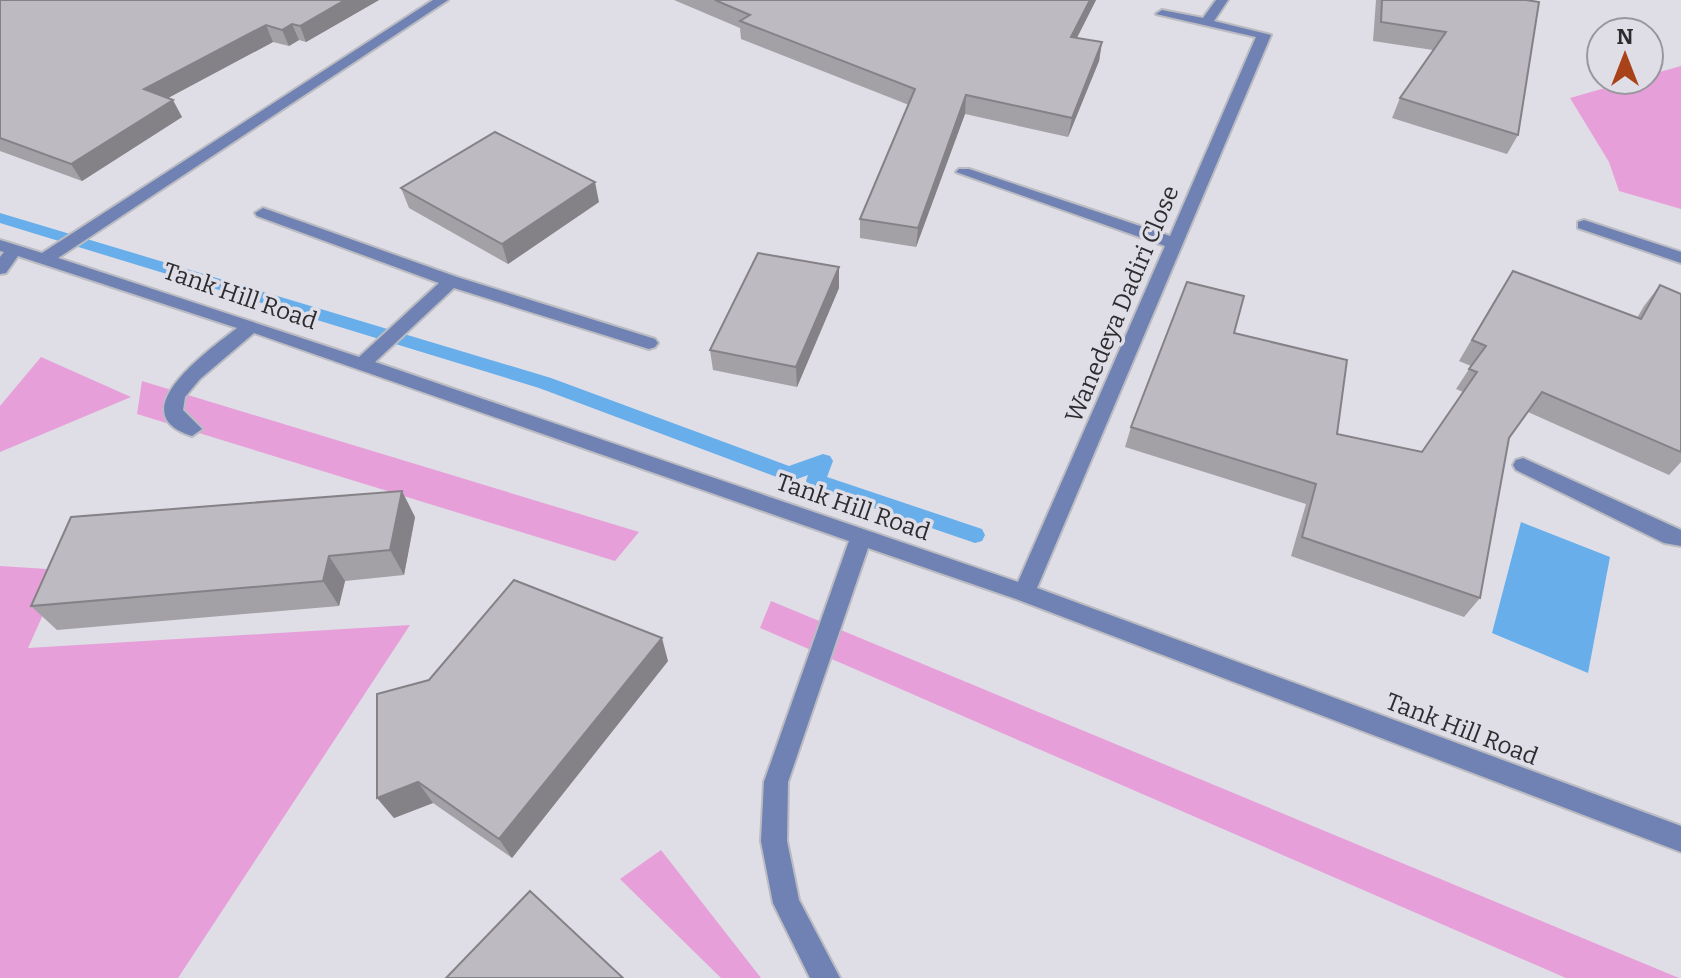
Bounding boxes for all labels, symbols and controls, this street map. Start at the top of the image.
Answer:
north arrow [1585,16,1665,96]
text: N [1617,23,1634,50]
street label: Wanedeya Dadiri Close [1059,181,1185,427]
street label: Tank Hill Road [159,257,321,335]
street label: Tank Hill Road [772,468,934,546]
street label: Tank Hill Road [1382,687,1542,771]

